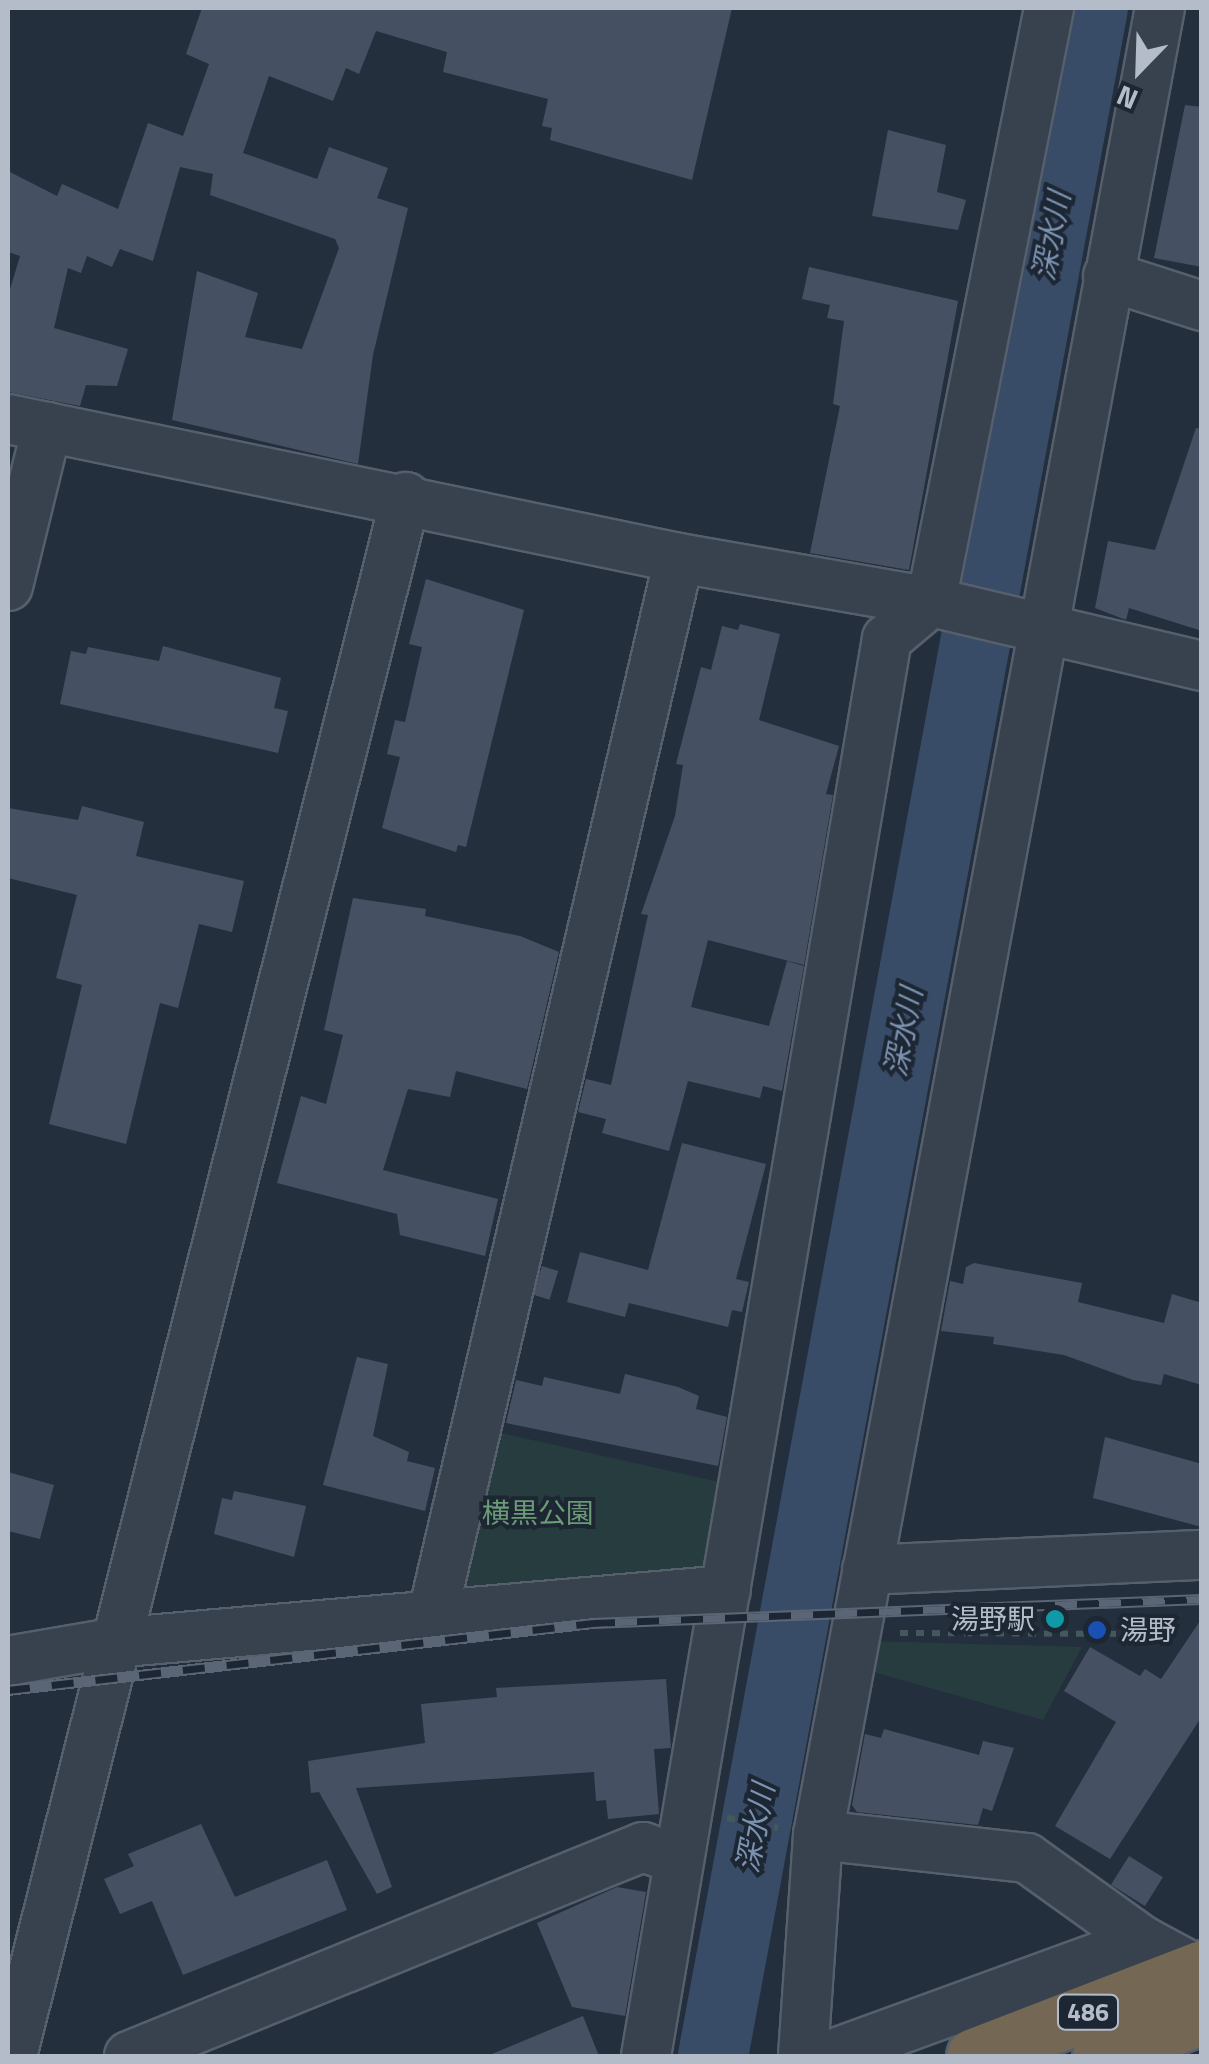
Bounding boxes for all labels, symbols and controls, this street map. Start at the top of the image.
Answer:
north arrow [1089,20,1189,120]
text: N [1110,74,1144,122]
water label: 深水川 [1025,188,1077,284]
water label: 深水川 [877,984,929,1080]
park label: 横黒公園 [482,1496,594,1530]
place label: 湯野駅 [951,1602,1035,1636]
marker: 湯野駅 [1044,1608,1066,1630]
place label: 湯野 [1120,1613,1176,1647]
marker: 湯野 [1084,1617,1110,1643]
water label: 深水川 [729,1780,781,1876]
road number: 486 [1056,1992,1120,2032]

